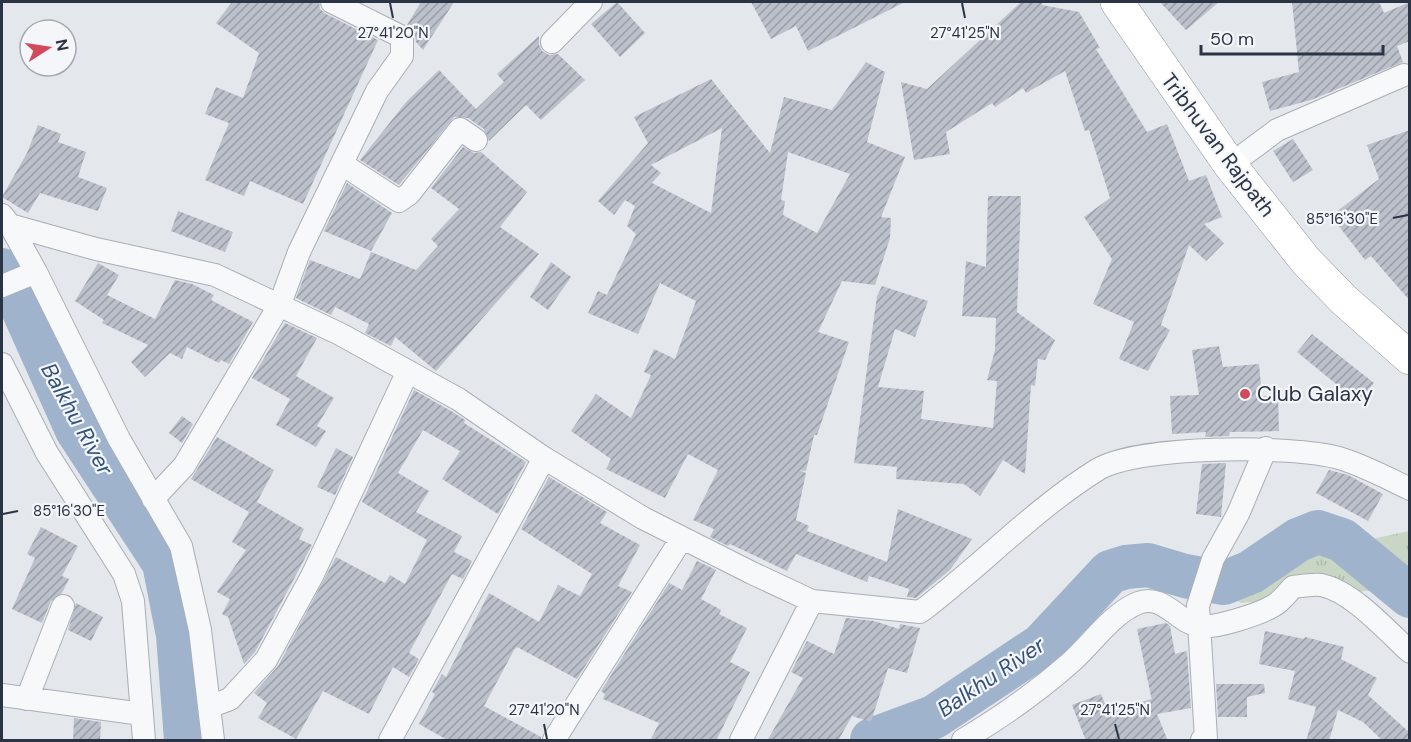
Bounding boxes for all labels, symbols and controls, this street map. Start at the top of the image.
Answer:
north arrow [18,18,78,78]
scale bar [1201,18,1382,56]
text: 27°41'20"N [357,23,429,43]
text: 27°41'25"N [930,23,1000,43]
text: 50 m [1210,27,1254,51]
text: N [51,37,74,53]
street label: Tribhuvan Rajpath [1155,67,1281,223]
text: 85°16'30"E [1306,209,1378,229]
water label: Balkhu River [34,358,120,481]
place label: Club Galaxy [1257,380,1373,408]
marker: Club Galaxy [1238,387,1252,401]
text: 85°16'30"E [33,501,105,521]
water label: Balkhu River [932,630,1051,724]
text: 27°41'20"N [508,700,580,720]
text: 27°41'25"N [1080,700,1150,720]

